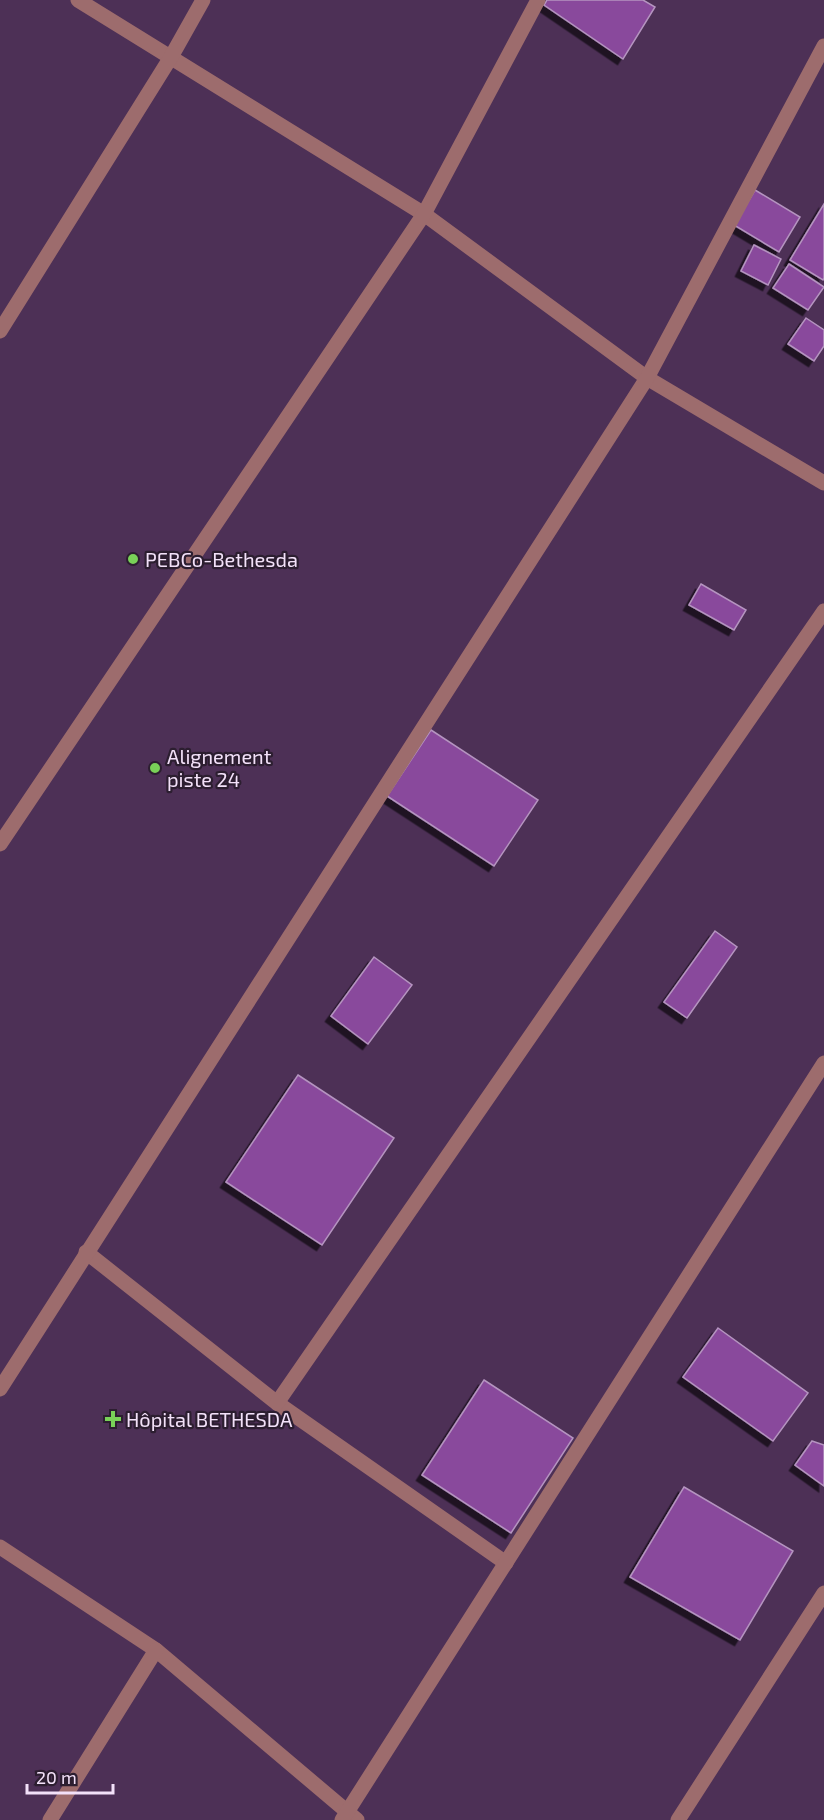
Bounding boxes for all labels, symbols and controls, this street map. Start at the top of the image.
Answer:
place label: PEBCo-Bethesda [145,547,298,571]
marker: PEBCo-Bethesda [126,552,140,566]
place label: Alignement piste 24 [167,744,272,791]
marker: Alignement piste 24 [148,761,162,775]
place label: Hôpital BETHESDA [126,1407,293,1431]
marker: Hôpital BETHESDA [104,1410,122,1428]
scale bar [27,1757,112,1795]
text: 20 m [36,1766,77,1788]

